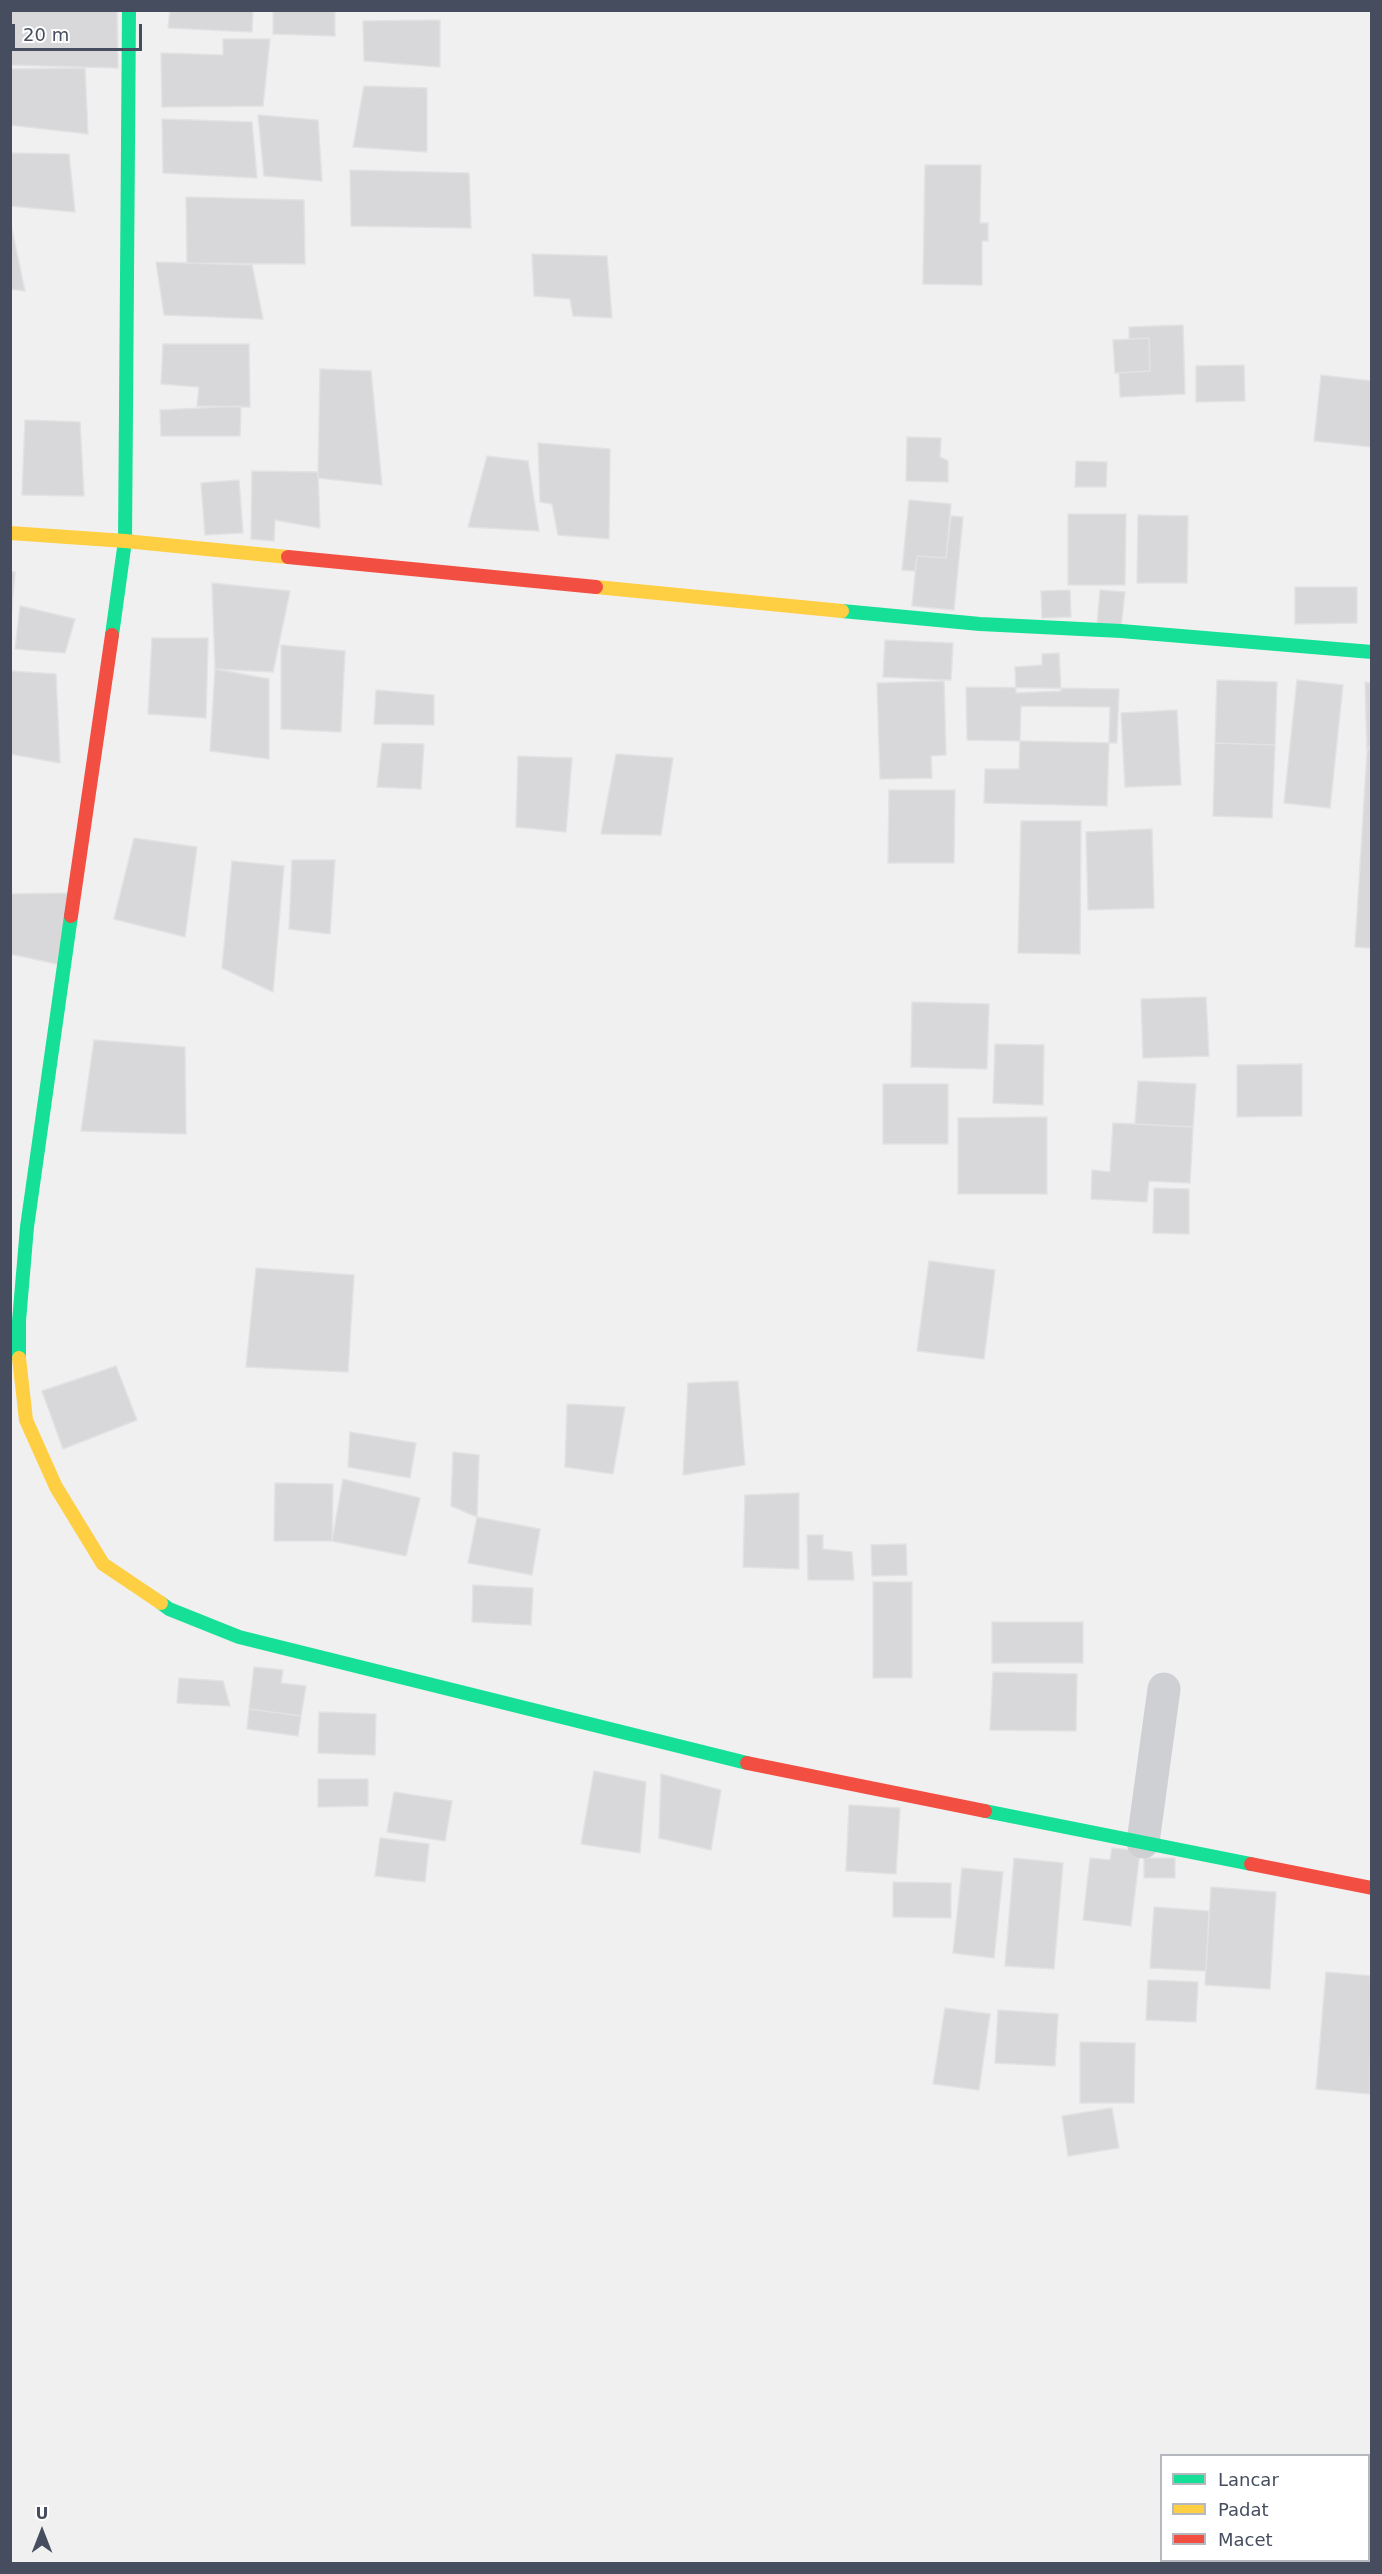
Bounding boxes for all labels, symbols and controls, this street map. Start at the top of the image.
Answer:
scale bar [15,12,146,50]
text: 20 m [23,24,69,45]
legend [1160,2454,1370,2562]
text: Lancar [1218,2469,1279,2490]
text: Padat [1218,2499,1269,2520]
north arrow [12,2502,72,2562]
text: U [36,2504,49,2523]
text: Macet [1218,2529,1273,2550]

